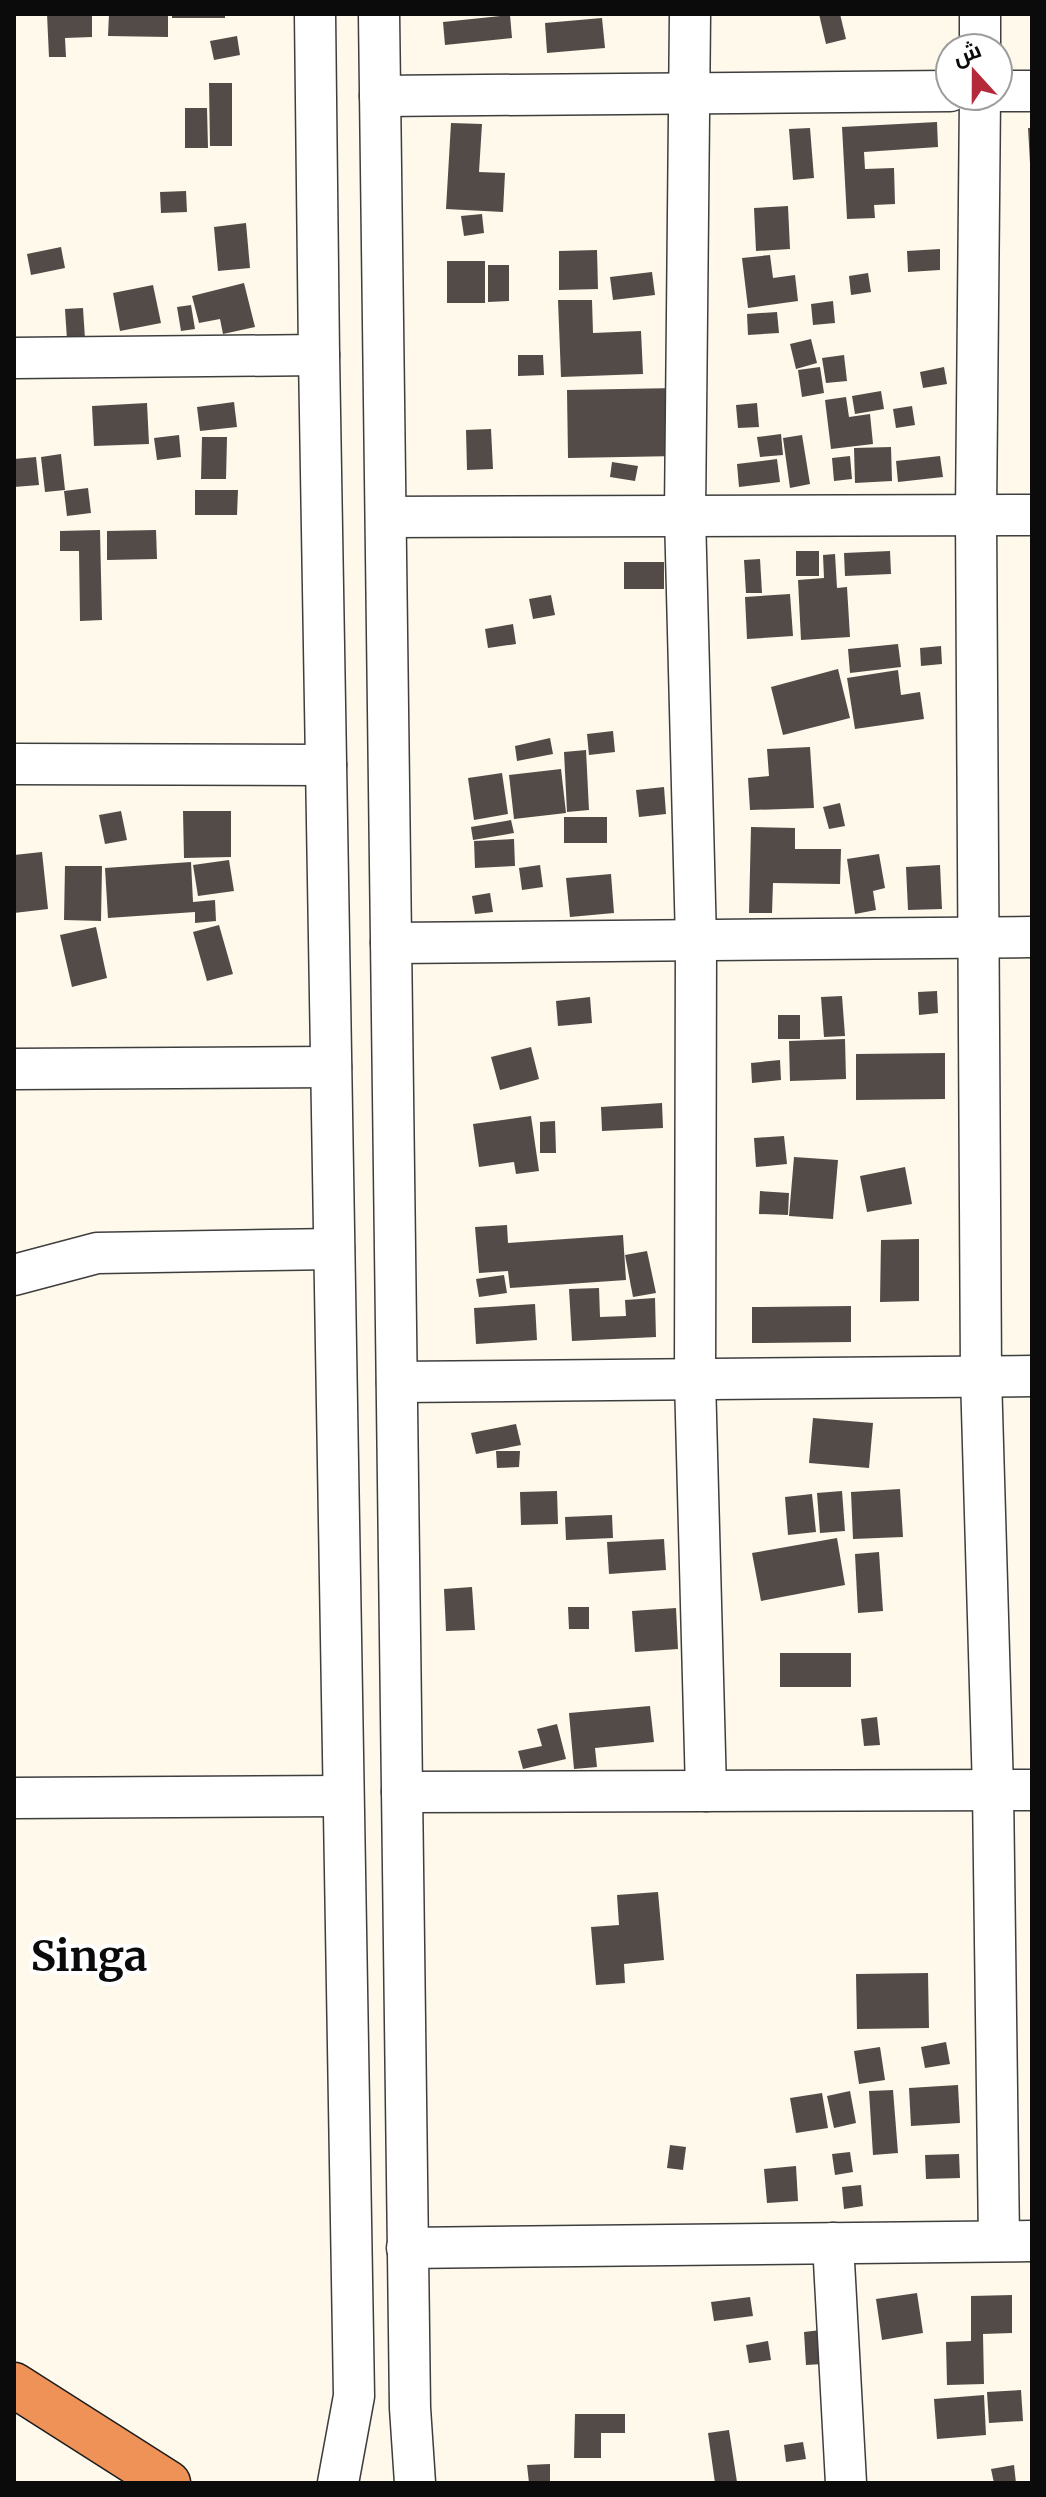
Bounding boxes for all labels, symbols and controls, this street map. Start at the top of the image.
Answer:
north arrow [934,32,1014,112]
text: ش [949,35,985,71]
district label: Singa [31,1930,147,1982]

